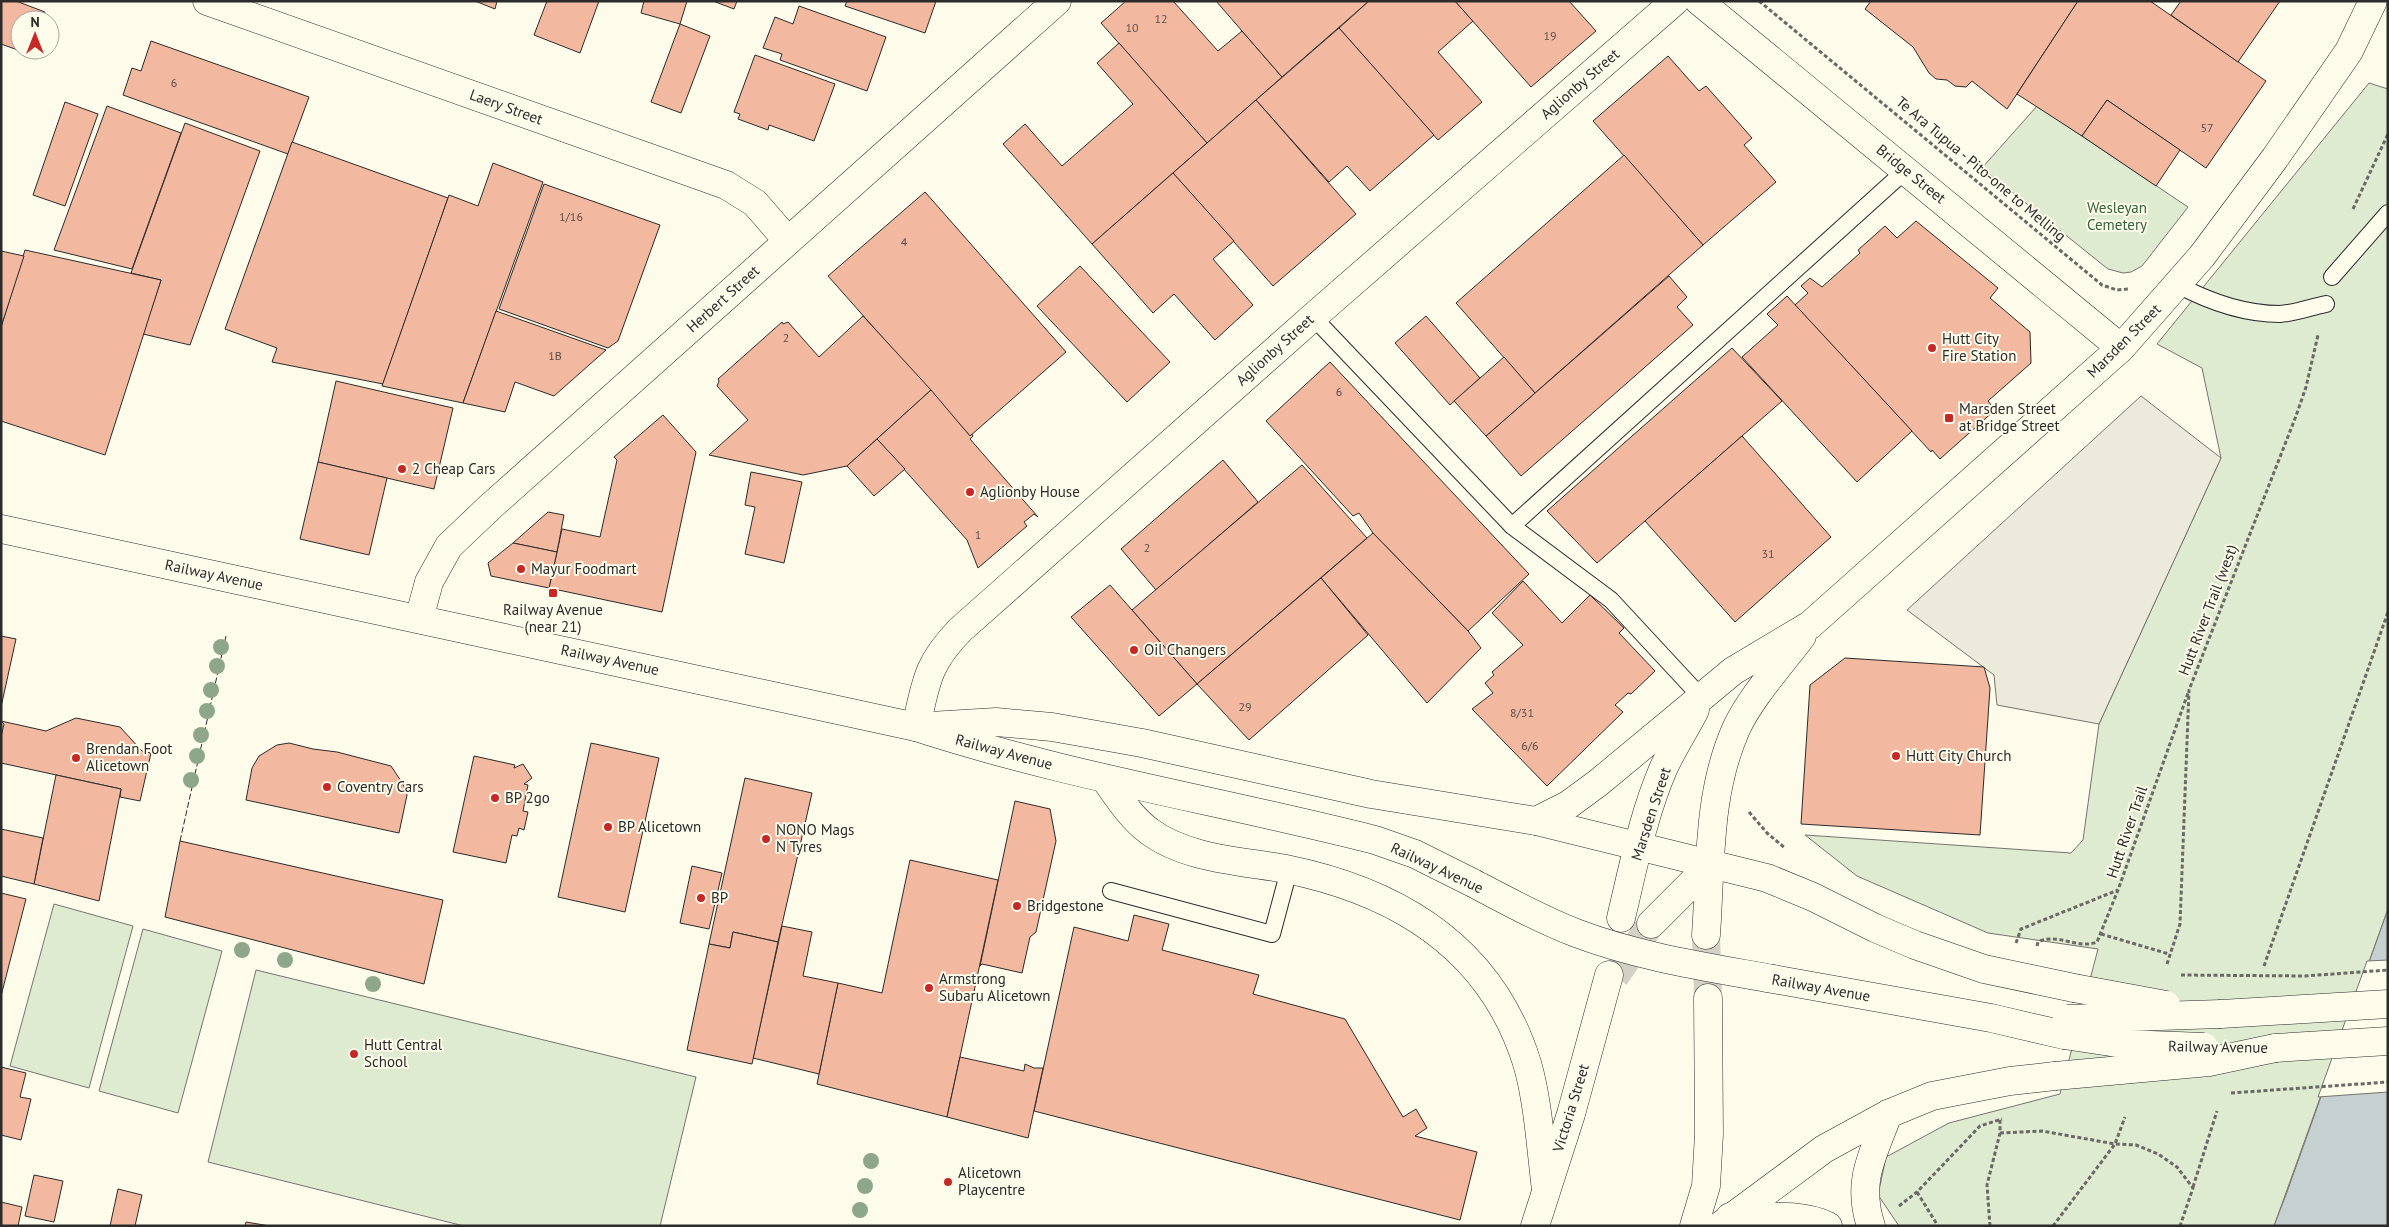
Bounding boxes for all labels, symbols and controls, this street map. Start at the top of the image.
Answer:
north arrow [10,10,60,60]
house number: 12 [1154,11,1168,26]
text: N [30,13,40,31]
house number: 10 [1125,20,1139,35]
house number: 19 [1543,28,1557,43]
street label: Aglionby Street [1536,44,1623,123]
house number: 6 [171,75,177,90]
street label: Laery Street [467,85,545,129]
street label: Te Ara Tupua - Pito-one to Melling [1892,92,2070,245]
house number: 57 [2200,120,2214,135]
street label: Bridge Street [1873,140,1950,207]
park label: Wesleyan Cemetery [2087,198,2147,234]
house number: 1/16 [559,209,583,224]
house number: 4 [901,234,908,249]
street label: Herbert Street [682,261,763,336]
street label: Marsden Street [2083,300,2165,382]
street label: Aglionby Street [1232,310,1317,389]
place label: Hutt City Fire Station [1942,329,2016,365]
house number: 2 [783,330,789,345]
marker: Hutt City Fire Station [1926,342,1938,354]
house number: 1B [548,348,562,363]
house number: 6 [1336,384,1342,399]
place label: Marsden Street at Bridge Street [1959,399,2059,435]
marker: Marsden Street at Bridge Street [1943,412,1955,424]
place label: 2 Cheap Cars [412,459,495,478]
marker: 2 Cheap Cars [396,463,408,475]
place label: Aglionby House [980,482,1080,501]
marker: Aglionby House [964,486,976,498]
house number: 1 [975,527,981,542]
house number: 2 [1144,540,1150,555]
street label: Hutt River Trail (west) [2174,542,2241,678]
house number: 31 [1761,546,1775,561]
street label: Railway Avenue [163,555,265,594]
place label: Mayur Foodmart [531,559,637,578]
marker: Mayur Foodmart [515,563,527,575]
marker: Railway Avenue (near 21) [547,587,559,599]
place label: Railway Avenue (near 21) [503,600,603,636]
street label: Railway Avenue [559,640,661,679]
place label: Oil Changers [1144,640,1226,659]
marker: Oil Changers [1128,644,1140,656]
house number: 29 [1238,699,1252,714]
house number: 8/31 [1510,705,1534,720]
street label: Railway Avenue [953,729,1055,774]
house number: 6/6 [1521,738,1539,753]
place label: Brendan Foot Alicetown [86,739,172,775]
place label: Hutt City Church [1906,746,2011,765]
marker: Hutt City Church [1890,750,1902,762]
marker: Brendan Foot Alicetown [70,752,82,764]
street label: Marsden Street [1627,765,1675,863]
place label: Coventry Cars [337,777,424,796]
marker: Coventry Cars [321,781,333,793]
street label: Hutt River Trail [2102,783,2151,880]
place label: BP 2go [505,788,550,807]
marker: BP 2go [489,792,501,804]
place label: BP Alicetown [618,817,701,836]
place label: NONO Mags N Tyres [776,820,854,856]
marker: BP Alicetown [602,821,614,833]
marker: NONO Mags N Tyres [760,833,772,845]
street label: Railway Avenue [1388,838,1486,897]
place label: BP [711,888,728,907]
marker: BP [695,892,707,904]
place label: Bridgestone [1027,896,1104,915]
marker: Bridgestone [1011,900,1023,912]
place label: Armstrong Subaru Alicetown [939,969,1051,1005]
street label: Railway Avenue [1770,969,1872,1006]
marker: Armstrong Subaru Alicetown [923,982,935,994]
place label: Hutt Central School [364,1035,443,1071]
street label: Railway Avenue [2168,1036,2268,1057]
marker: Hutt Central School [348,1048,360,1060]
street label: Victoria Street [1548,1061,1593,1155]
place label: Alicetown Playcentre [958,1163,1025,1199]
marker: Alicetown Playcentre [942,1176,954,1188]

